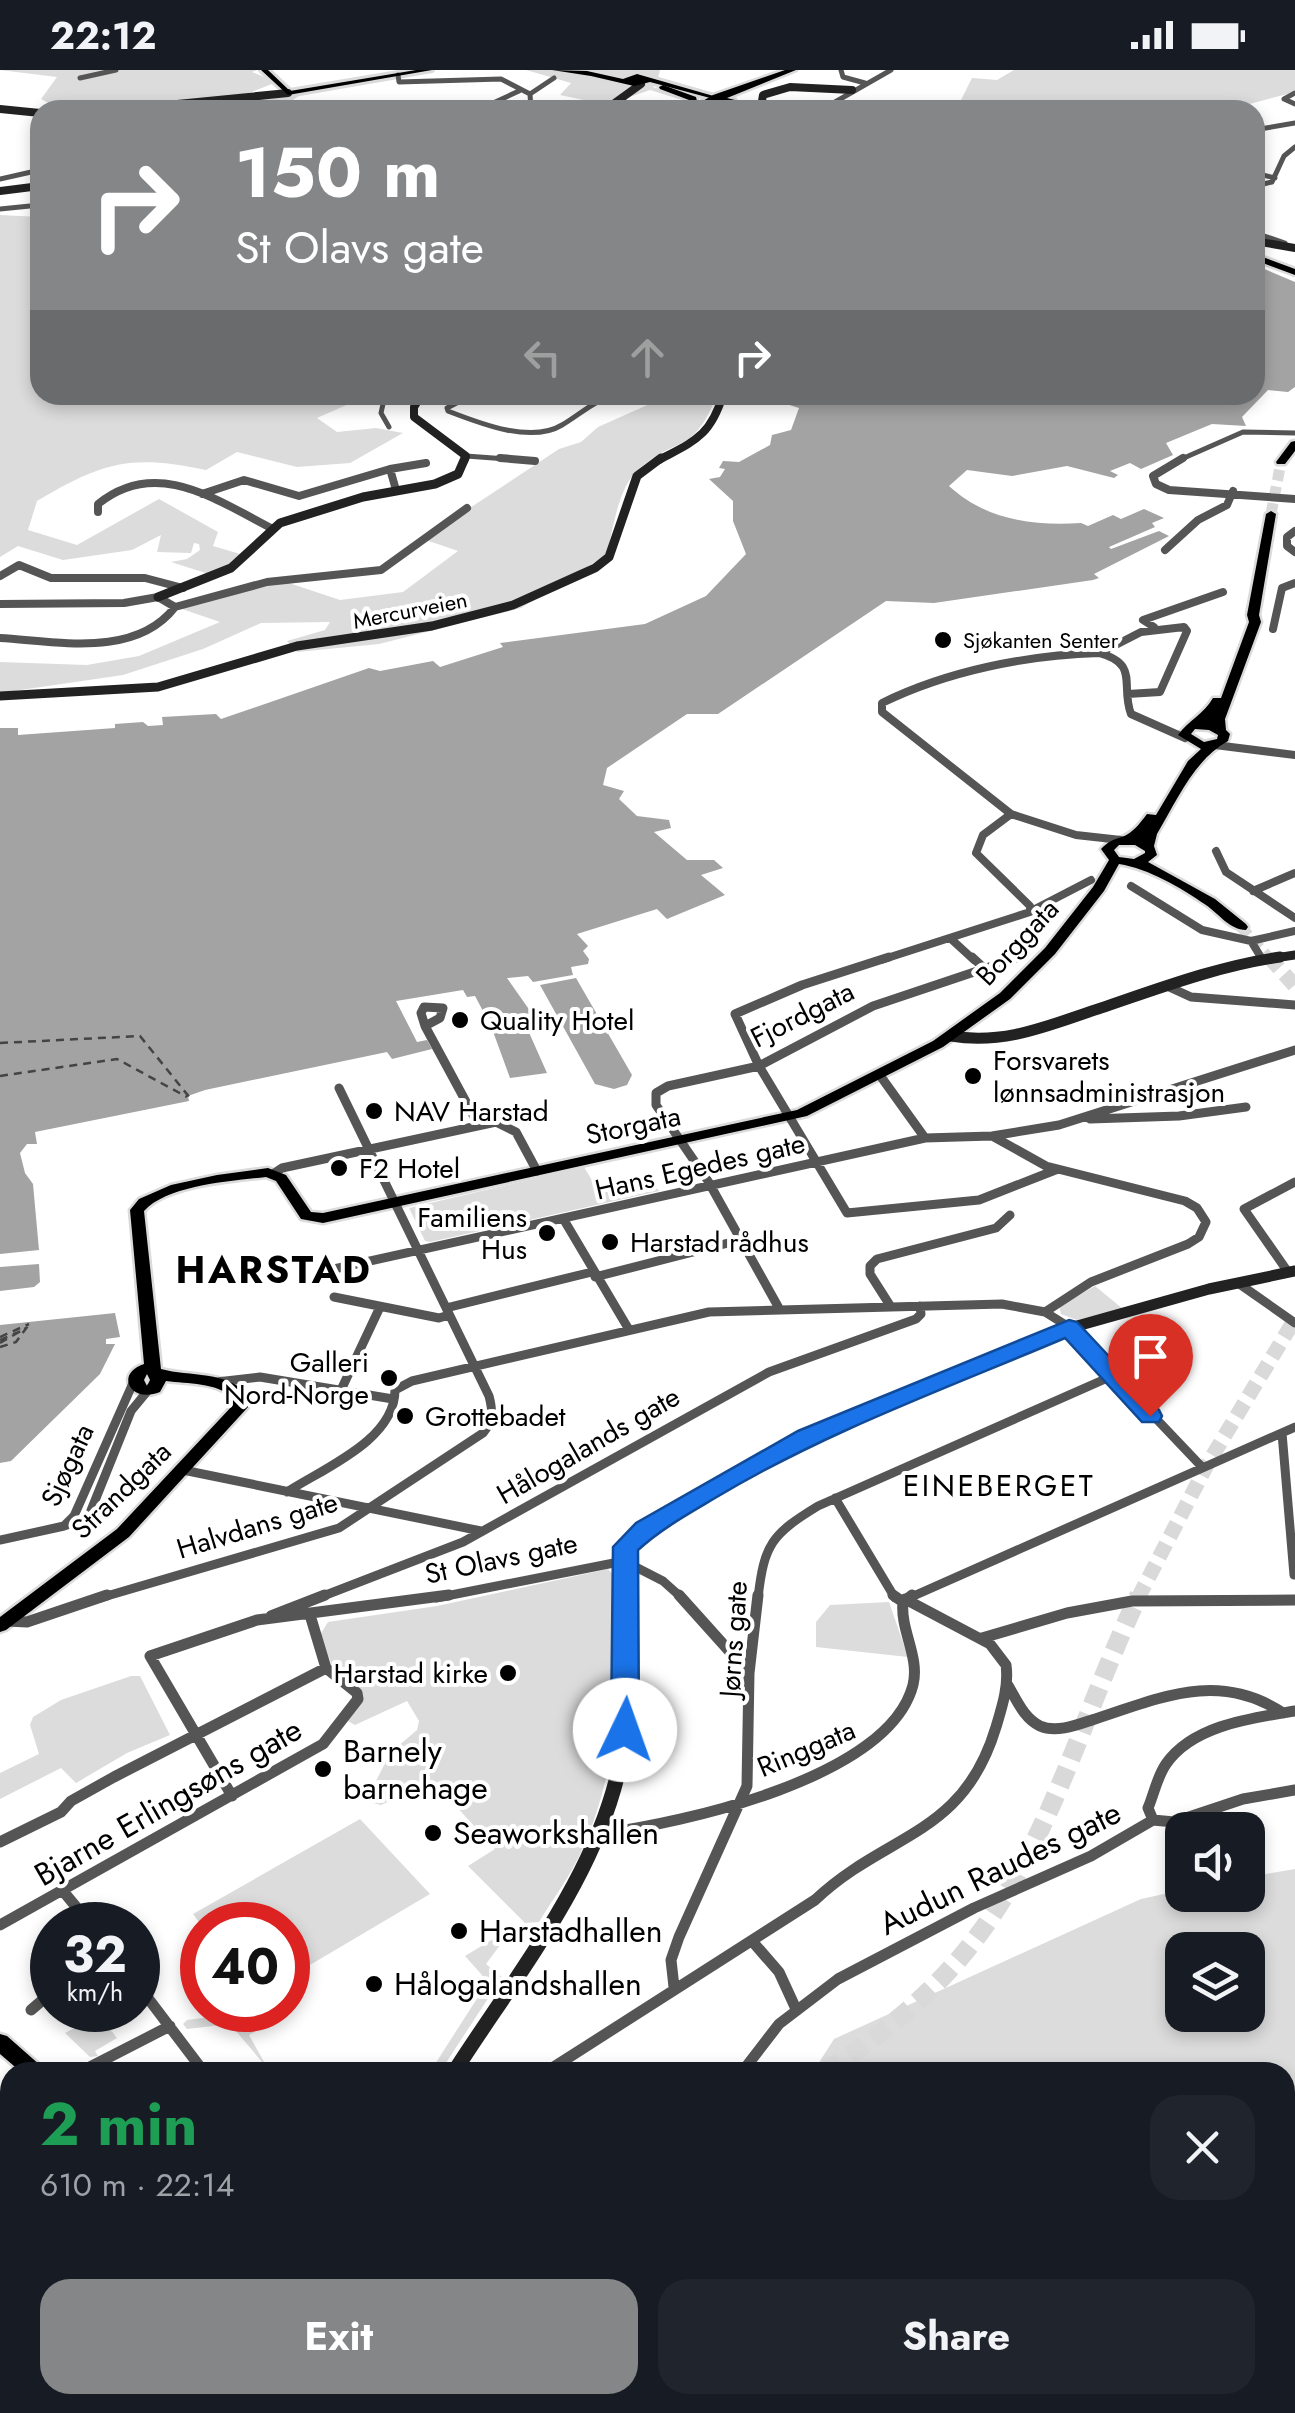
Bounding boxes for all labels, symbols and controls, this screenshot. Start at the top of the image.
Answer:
text: 22:12 [50,8,156,63]
text: 150 m [235,122,441,223]
icon: right [70,140,200,270]
text: St Olavs gate [235,215,484,280]
icon: left [515,330,570,385]
icon: ahead [620,330,675,385]
icon: right [725,330,780,385]
street label: Mercurveien [350,583,470,637]
place label: Sjøkanten Senter [963,624,1119,656]
marker: Sjøkanten Senter [932,629,954,651]
street label: Borggata [966,890,1068,995]
street label: Fjordgata [743,971,861,1058]
place label: Quality Hotel [480,1000,634,1041]
marker: Quality Hotel [449,1009,471,1031]
place label: Forsvarets lønnsadministrasjon [993,1040,1225,1113]
marker: Forsvarets lønnsadministrasjon [962,1065,984,1087]
place label: NAV Harstad [394,1091,549,1132]
street label: Storgata [582,1095,684,1156]
marker: NAV Harstad [363,1100,385,1122]
street label: Hans Egedes gate [591,1122,809,1211]
place label: F2 Hotel [359,1148,460,1189]
marker: F2 Hotel [328,1157,350,1179]
place label: Familiens Hus [417,1197,527,1270]
marker: Familiens Hus [536,1222,558,1244]
place label: Harstad rådhus [630,1222,809,1263]
marker: Harstad rådhus [599,1231,621,1253]
district label: HARSTAD [176,1242,372,1297]
pin [1108,1314,1193,1417]
icon: arrive [1123,1329,1178,1384]
place label: Galleri Nord-Norge [224,1342,369,1415]
marker: Galleri Nord-Norge [378,1367,400,1389]
street label: Hålogalands gate [489,1376,688,1515]
place label: Grottebadet [425,1396,566,1437]
marker: Grottebadet [394,1405,416,1427]
street label: Sjøgata [30,1417,104,1513]
street label: Strandgata [62,1432,181,1549]
district label: EINEBERGET [903,1464,1095,1507]
street label: Halvdans gate [171,1482,343,1569]
street label: St Olavs gate [421,1522,581,1595]
street label: Jørns gate [709,1579,758,1703]
place label: Harstad kirke [334,1653,488,1694]
marker: Harstad kirke [497,1662,519,1684]
position arrow [573,1678,677,1782]
street label: Bjarne Erlingsøns gate [26,1707,310,1897]
street label: Ringgata [751,1709,862,1788]
place label: Barnely barnehage [343,1728,488,1811]
marker: Barnely barnehage [312,1758,334,1780]
street label: Audun Raudes gate [871,1789,1129,1947]
place label: Seaworkshallen [453,1810,659,1856]
map controls [1165,1812,1265,2032]
button: sound [1165,1812,1265,1912]
marker: Seaworkshallen [422,1822,444,1844]
speed limit sign: 40 [180,1902,310,2032]
place label: Harstadhallen [479,1908,663,1954]
text: 32 [63,1918,127,1991]
marker: Harstadhallen [448,1920,470,1942]
button: layers [1165,1932,1265,2032]
place label: Hålogalandshallen [394,1961,642,2007]
marker: Hålogalandshallen [363,1973,385,1995]
text: km/h [67,1974,123,2010]
text: 2 min [40,2081,198,2168]
button: close [1150,2095,1255,2200]
text: 610 m · 22:14 [40,2162,234,2208]
button: Exit [40,2279,638,2394]
button: Share [658,2279,1255,2394]

